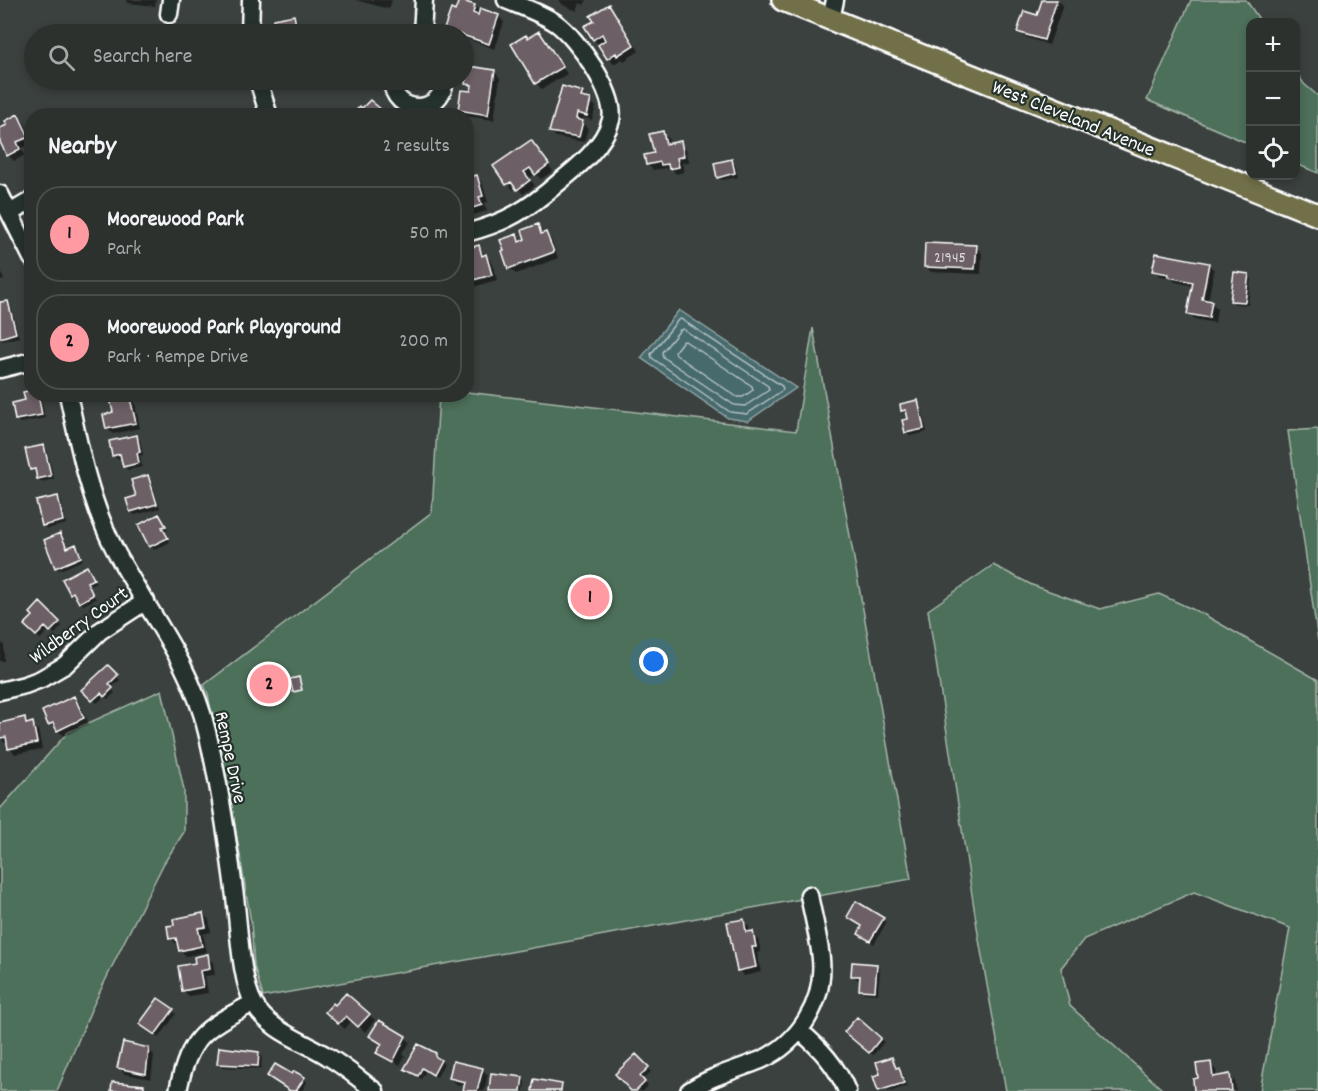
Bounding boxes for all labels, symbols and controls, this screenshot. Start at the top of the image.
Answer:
map controls [1246,18,1300,180]
button: + [1246,18,1300,72]
search box [24,24,474,90]
icon: search [45,41,78,74]
text: Search here [93,42,192,73]
button: − [1246,72,1300,126]
street label: West Cleveland Avenue [987,74,1159,165]
button: locate [1246,126,1300,180]
text: Nearby [48,129,116,166]
text: 2 results [383,133,450,161]
text: Moorewood Park [107,205,244,236]
text: 1 [67,220,72,248]
text: 50 m [410,220,448,248]
text: Park [107,236,141,264]
house number: 21945 [934,247,966,270]
text: Moorewood Park Playground [107,313,341,344]
text: 2 [65,328,74,356]
text: 200 m [399,328,448,356]
text: Park · Rempe Drive [107,344,248,372]
pin: 1 [570,574,610,620]
street label: Wildberry Court [24,581,135,672]
your location [639,647,668,676]
pin: 2 [250,662,288,706]
street label: Rempe Drive [206,709,253,806]

